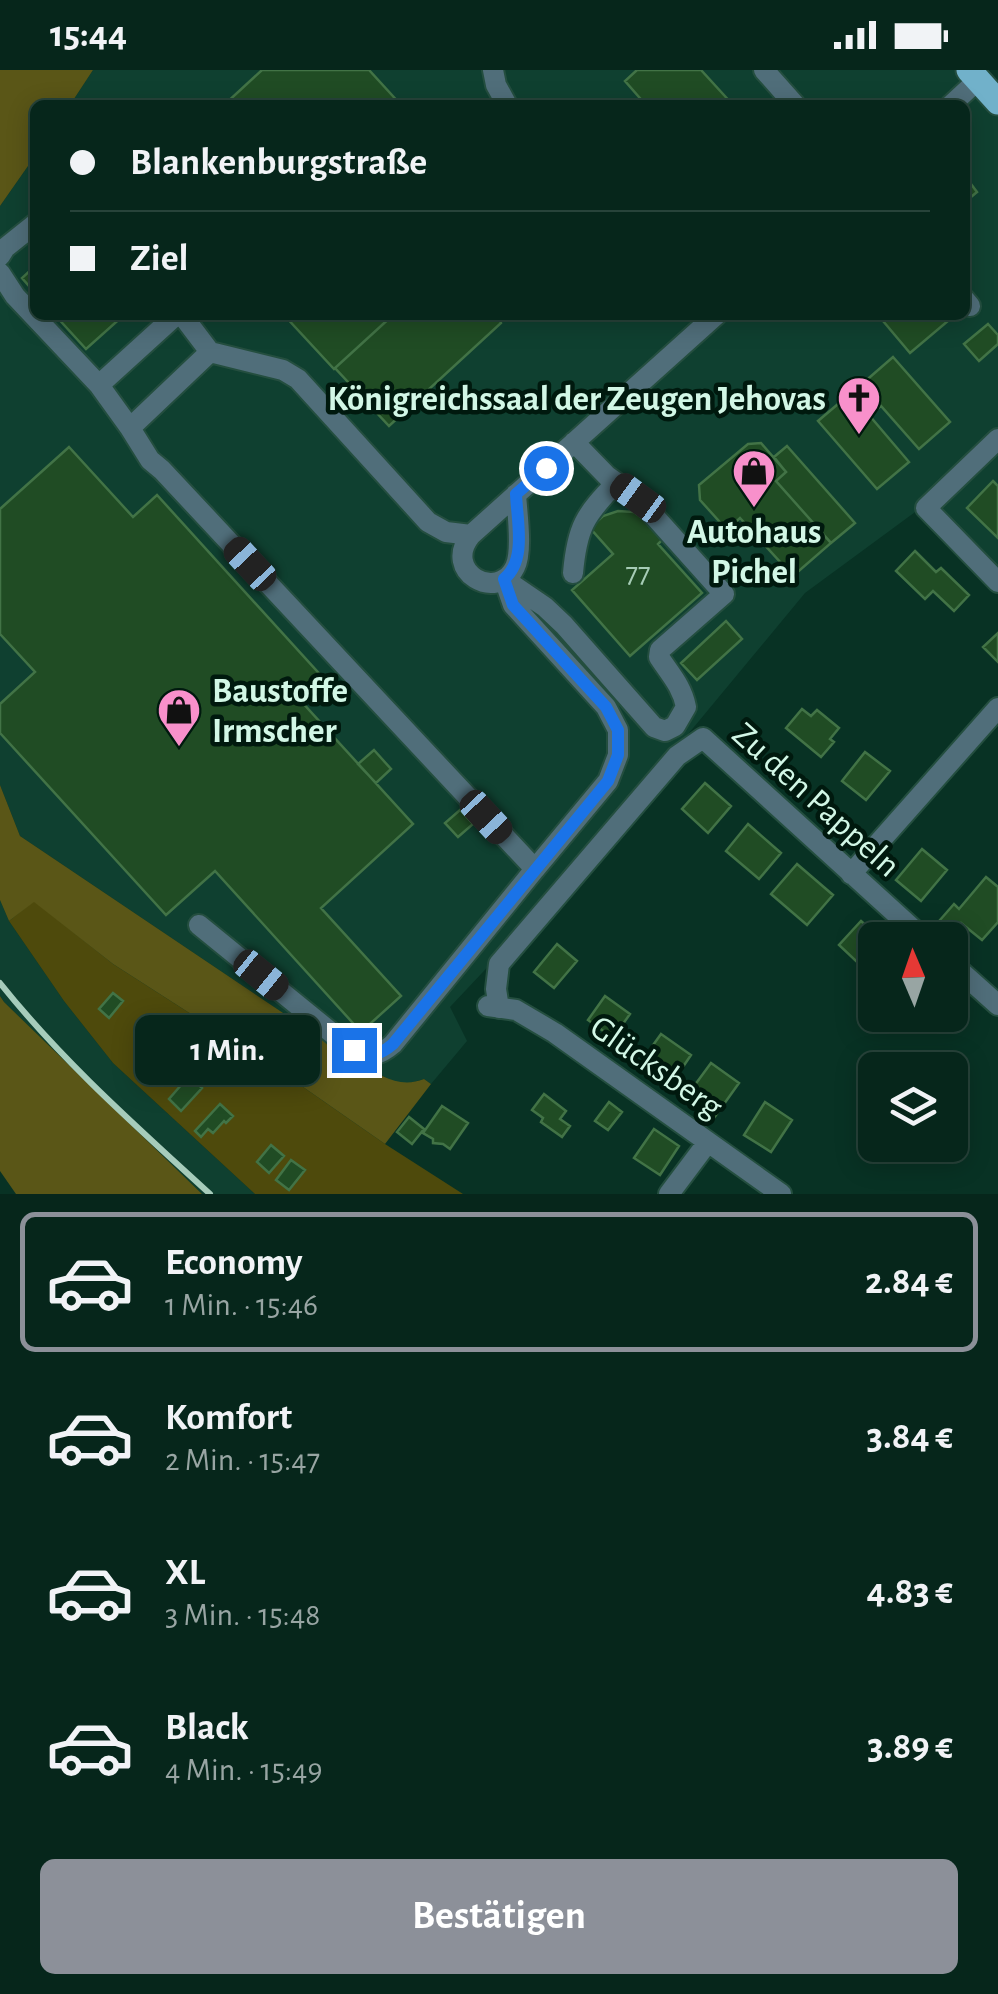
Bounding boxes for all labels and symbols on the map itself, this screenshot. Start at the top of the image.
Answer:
church icon: Königreichssaal der Zeugen Jehovas [836,375,882,436]
place label: Königreichssaal der Zeugen Jehovas [327,382,826,417]
route start [524,446,569,491]
shop icon: Autohaus Pichel [731,448,777,509]
car [605,468,671,528]
place label: Autohaus Pichel [687,515,821,590]
car [219,532,281,596]
house number: 77 [625,558,651,588]
place label: Baustoffe Irmscher [212,674,348,749]
shop icon: Baustoffe Irmscher [156,687,202,748]
street label: Zu den Pappeln [726,716,906,884]
car [455,785,517,849]
north arrow [858,922,968,1032]
car [228,944,294,1006]
street label: Glücksberg [584,1009,728,1125]
callout: 1 Min. [134,1015,319,1085]
route end [332,1028,377,1073]

